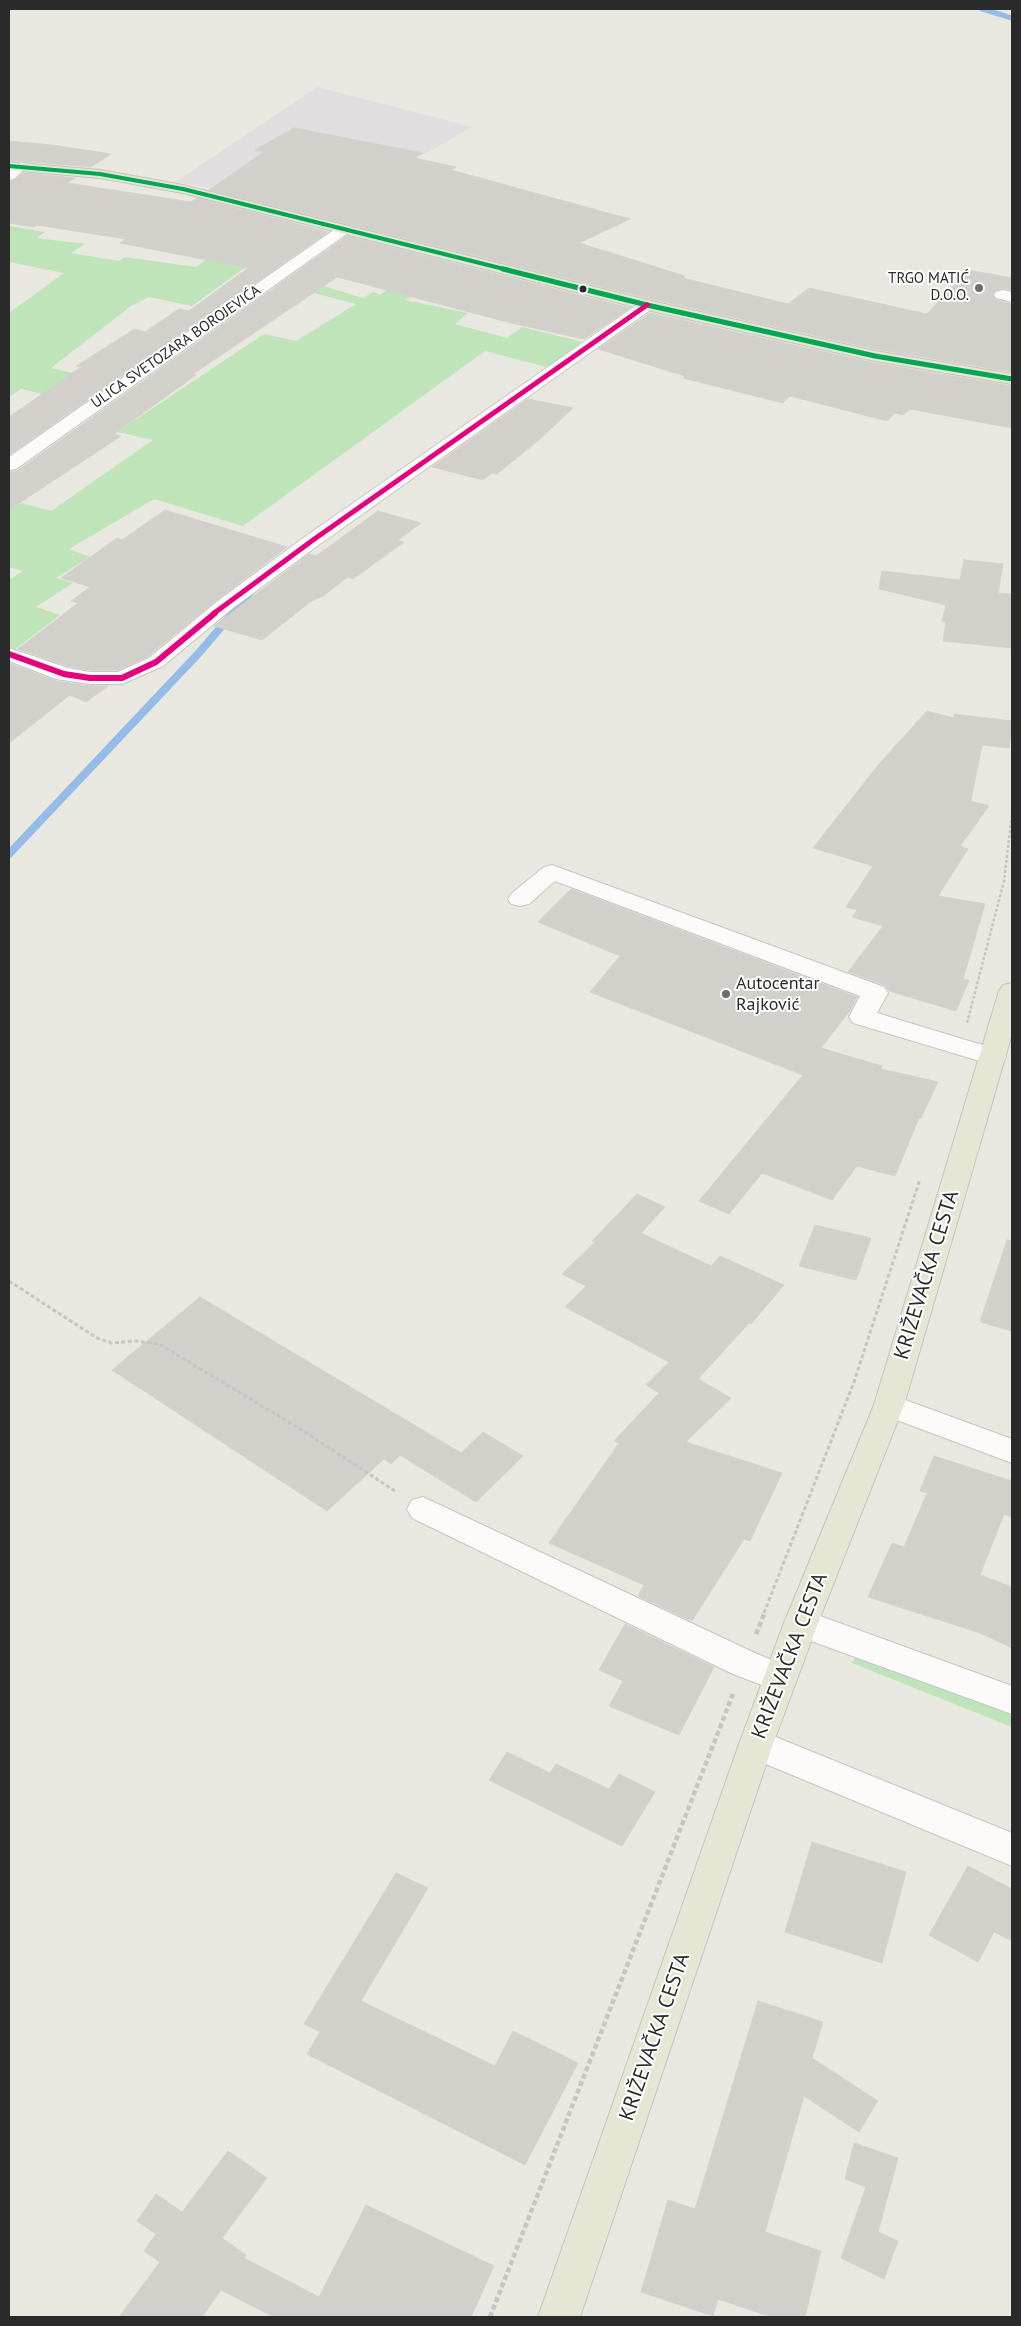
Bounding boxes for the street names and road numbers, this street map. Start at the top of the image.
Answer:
street label: ULICA SVETOZARA BOROJEVIĆA [88,282,264,412]
street label: KRIŽEVAČKA CESTA [889,1187,965,1363]
street label: KRIŽEVAČKA CESTA [747,1569,833,1743]
street label: KRIŽEVAČKA CESTA [614,1950,696,2124]

